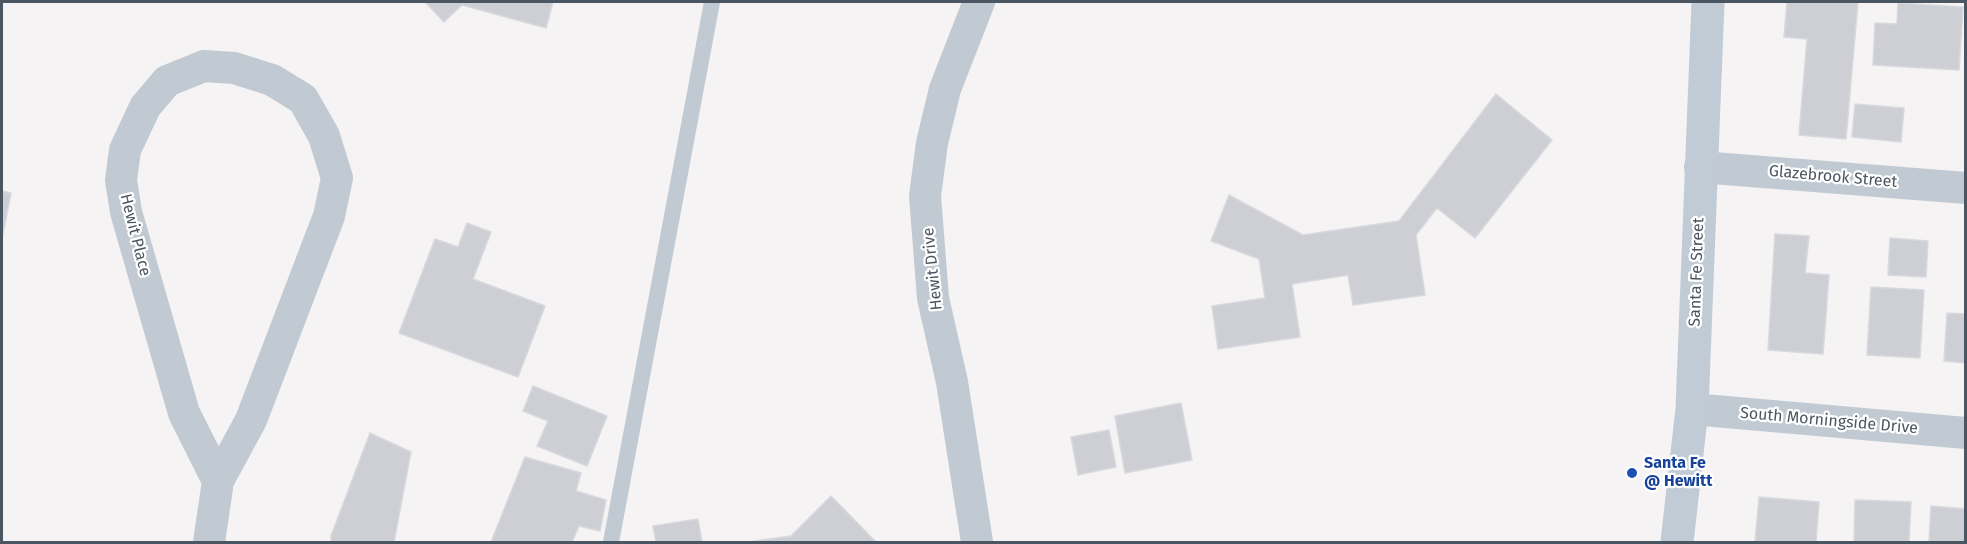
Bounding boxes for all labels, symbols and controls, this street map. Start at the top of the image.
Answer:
street label: Glazebrook Street [1768,162,1898,192]
street label: Hewit Place [116,192,154,278]
street label: Santa Fe Street [1686,217,1708,327]
street label: Hewit Drive [919,227,947,311]
street label: South Morningside Drive [1739,404,1919,438]
place label: Santa Fe @ Hewitt [1644,454,1712,492]
marker: Santa Fe @ Hewitt [1625,466,1639,480]

